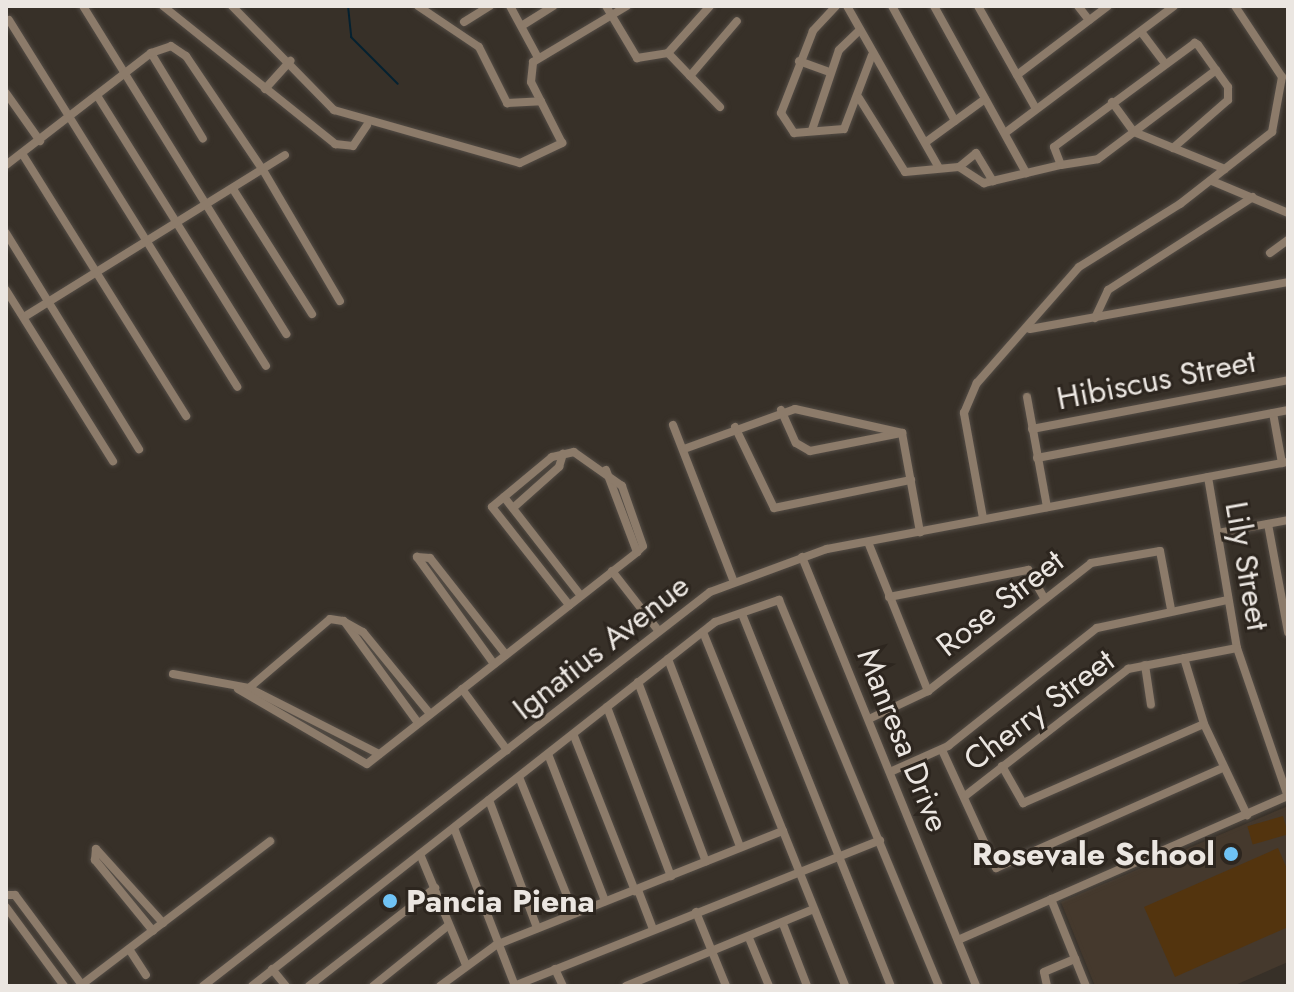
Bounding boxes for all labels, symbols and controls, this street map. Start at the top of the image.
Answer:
street label: Hibiscus Street [1053,342,1259,418]
street label: Lily Street [1217,499,1277,633]
street label: Rose Street [929,541,1071,665]
street label: Ignatius Avenue [505,566,697,728]
street label: Cherry Street [956,641,1122,779]
street label: Manresa Drive [849,643,957,837]
place label: Rosevale School [972,835,1215,873]
marker: Rosevale School [1222,845,1240,863]
place label: Pancia Piena [406,882,595,920]
marker: Pancia Piena [381,892,399,910]

